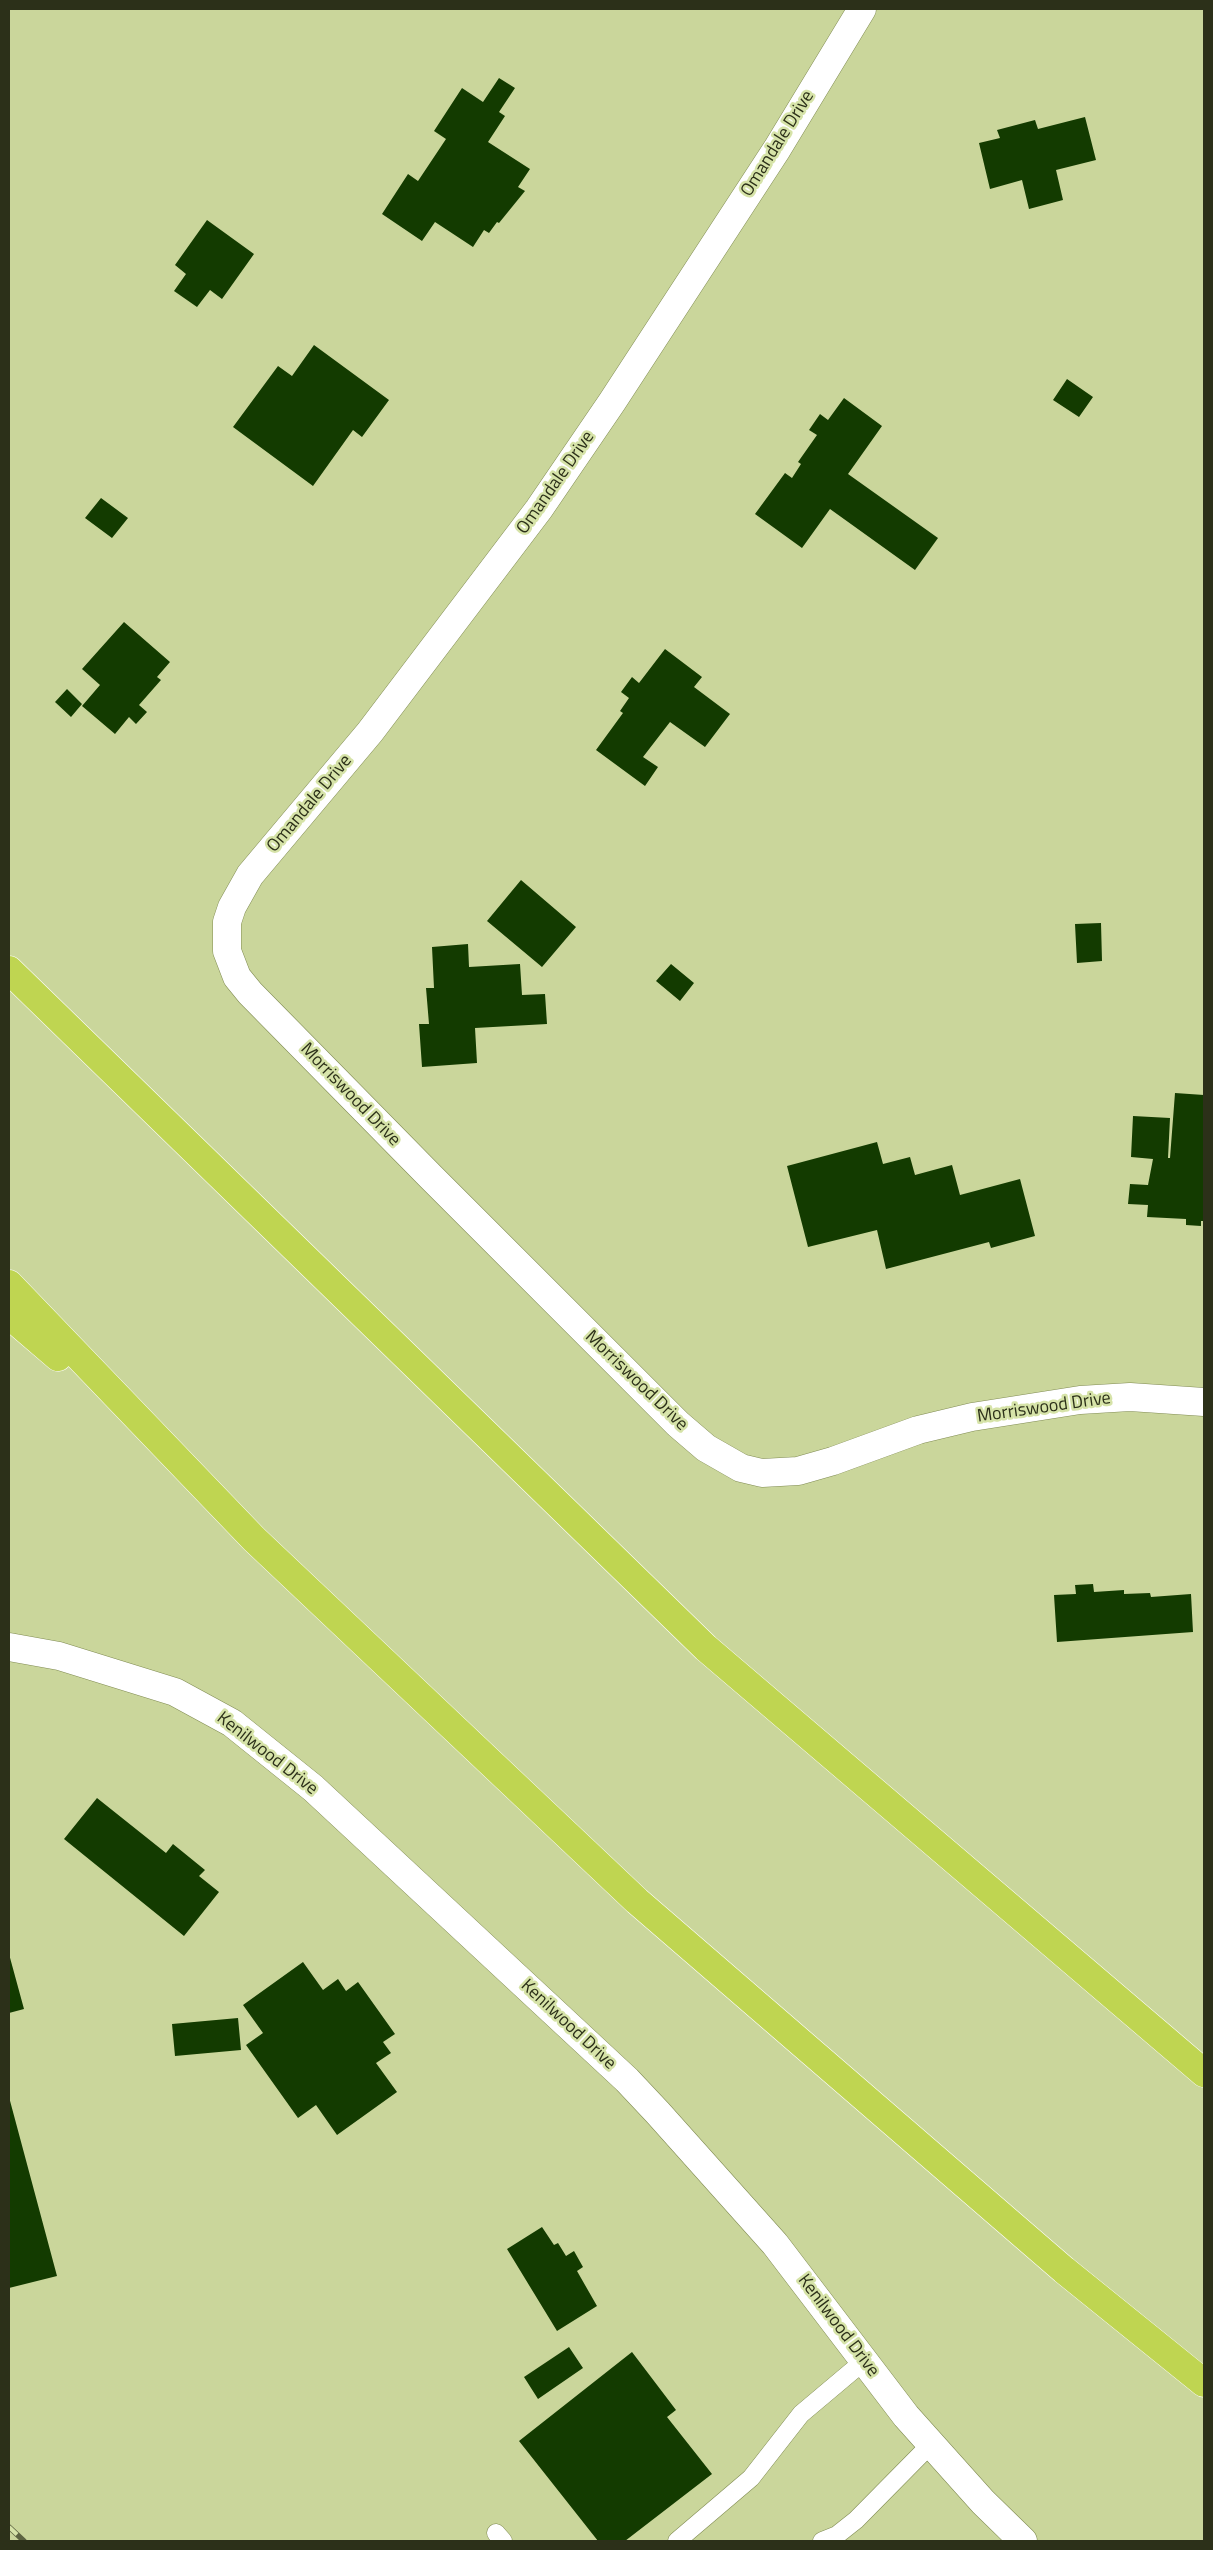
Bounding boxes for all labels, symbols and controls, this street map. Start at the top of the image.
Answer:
street label: Omandale Drive [737,87,819,201]
street label: Omandale Drive [513,427,599,539]
street label: Omandale Drive [263,751,357,857]
street label: Morriswood Drive [295,1039,405,1151]
street label: Morriswood Drive [580,1326,692,1436]
street label: Morriswood Drive [976,1388,1112,1428]
street label: Kenilwood Drive [212,1708,322,1800]
street label: Kenilwood Drive [516,1975,620,2075]
street label: Kenilwood Drive [793,2271,883,2381]

